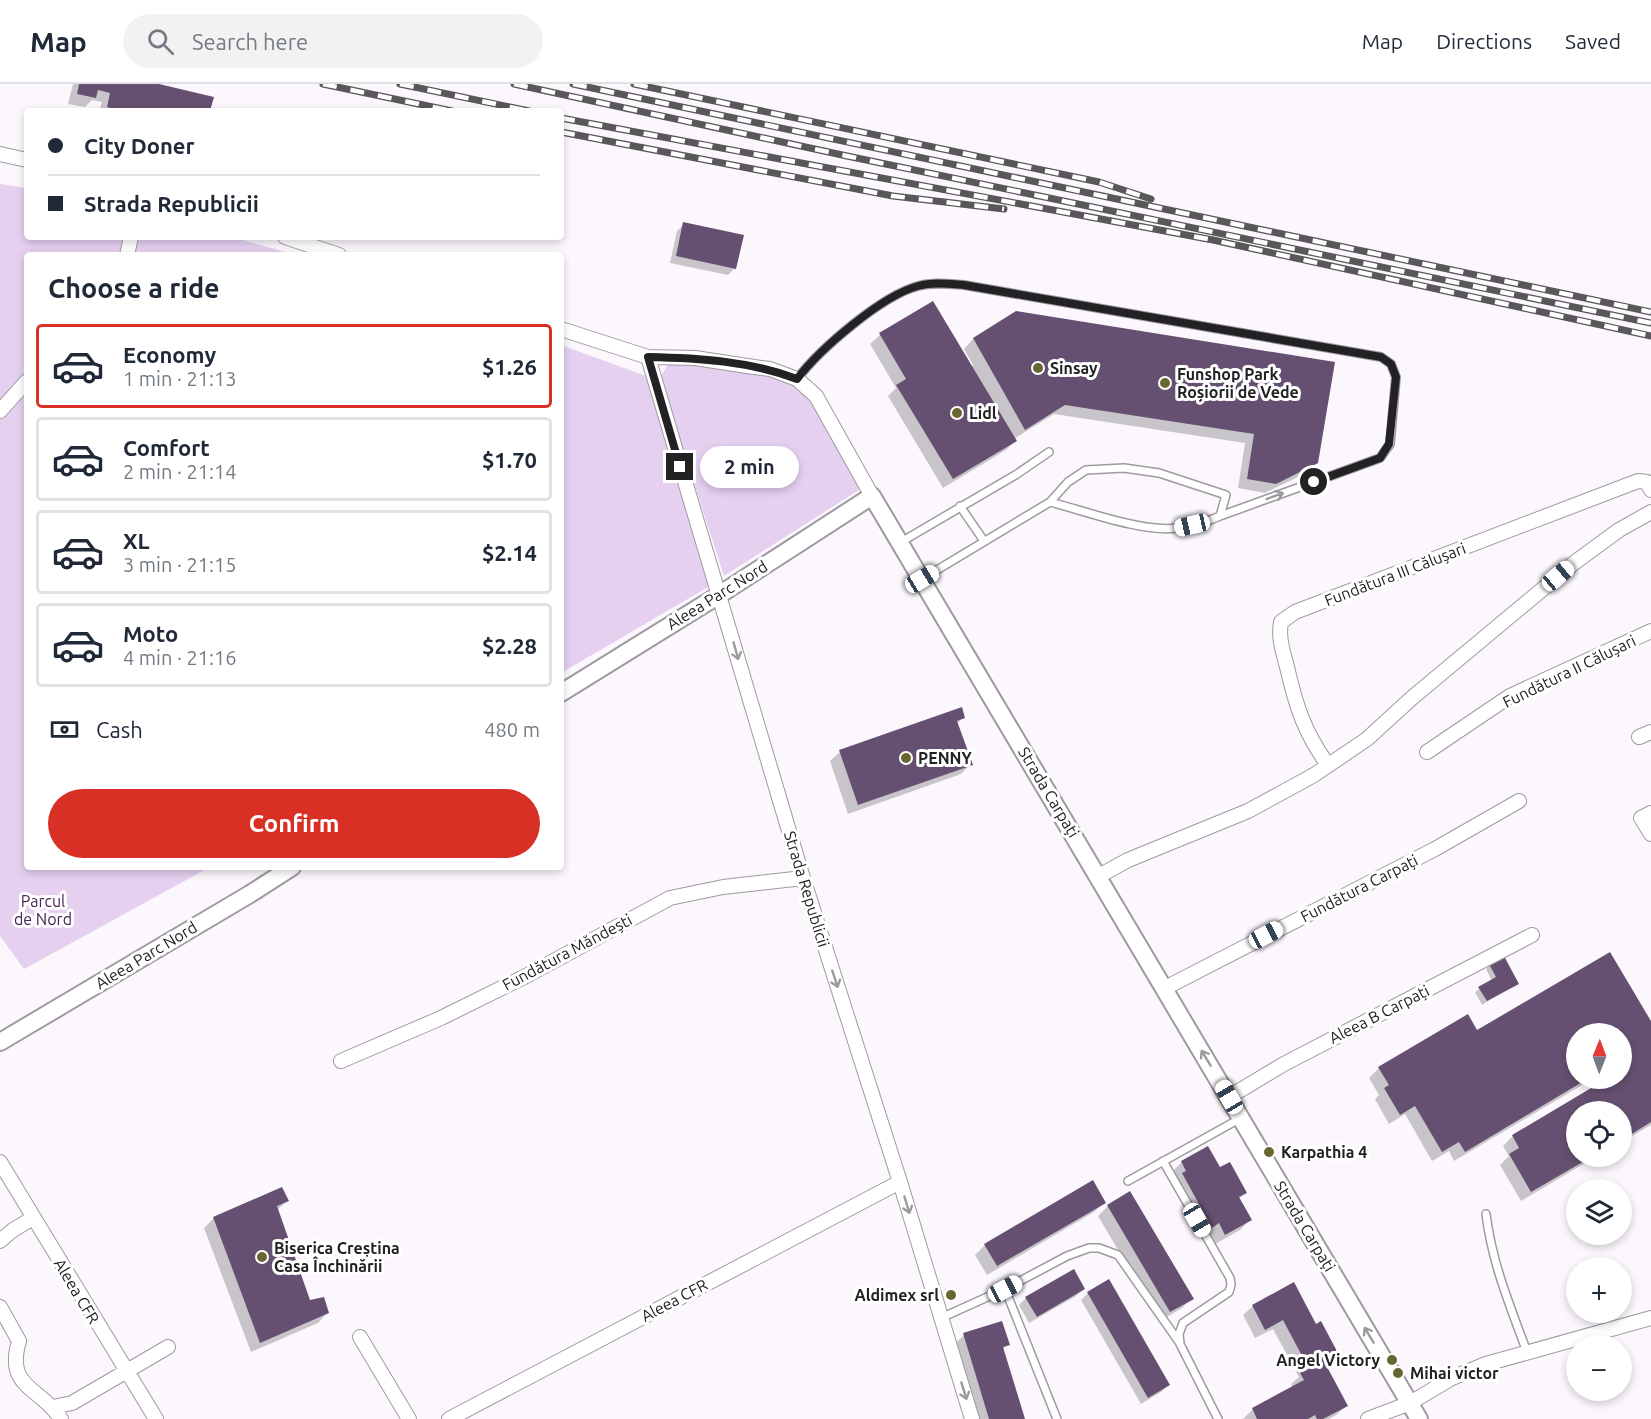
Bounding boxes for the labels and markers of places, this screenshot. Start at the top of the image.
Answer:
place label: Sinsay [1050,359,1098,377]
marker: Sinsay [1031,361,1045,375]
place label: Funshop Park Roșiorii de Vede [1177,365,1299,402]
marker: Funshop Park Roșiorii de Vede [1158,376,1172,390]
place label: Lidl [969,404,997,422]
marker: Lidl [950,406,964,420]
place label: PENNY [918,749,973,767]
marker: PENNY [899,751,913,765]
place label: Karpathia 4 [1281,1143,1367,1161]
marker: Karpathia 4 [1262,1145,1276,1159]
place label: Biserica Creștina Casa Închinării [274,1239,400,1275]
marker: Biserica Creștina Casa Închinării [255,1250,269,1264]
place label: Aldimex srl [854,1286,939,1304]
marker: Aldimex srl [944,1288,958,1302]
place label: Angel Victory [1276,1351,1380,1369]
marker: Angel Victory [1385,1353,1399,1367]
place label: Mihai victor [1410,1364,1499,1382]
marker: Mihai victor [1391,1366,1405,1380]

